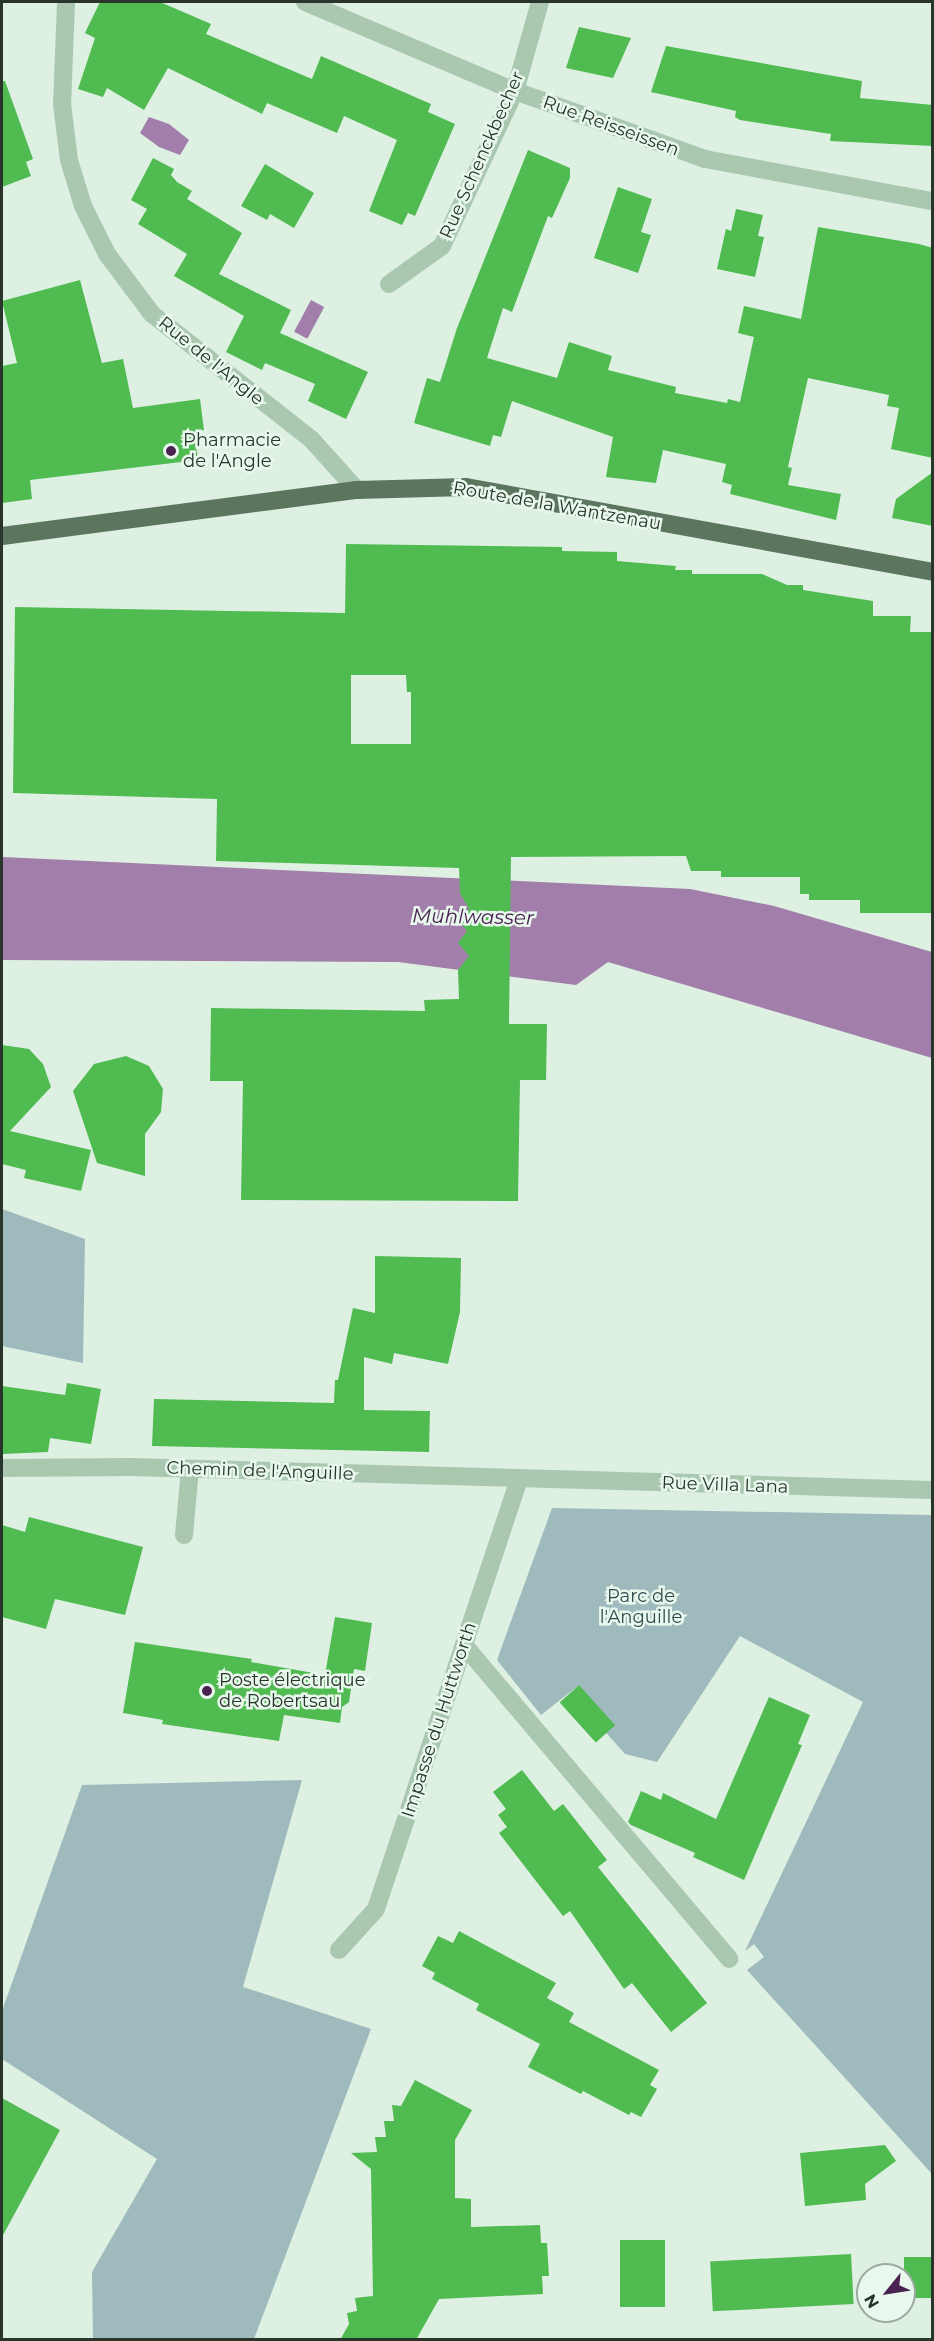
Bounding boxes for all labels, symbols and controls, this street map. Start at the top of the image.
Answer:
street label: Rue Schenckbecher [435,68,529,242]
street label: Rue Reisseissen [540,91,682,161]
street label: Rue de l'Angle [154,312,268,410]
place label: Pharmacie de l'Angle [183,430,281,472]
marker: Pharmacie de l'Angle [164,444,178,458]
street label: Route de la Wantzenau [451,477,663,535]
water label: Muhlwasser [412,904,534,930]
street label: Chemin de l'Anguille [166,1457,354,1485]
street label: Rue Villa Lana [661,1472,789,1498]
park label: Parc de l'Anguille [600,1586,682,1628]
street label: Impasse du Huttworth [397,1620,481,1820]
place label: Poste électrique de Robertsau [219,1670,366,1712]
marker: Poste électrique de Robertsau [200,1684,214,1698]
north arrow [856,2263,916,2323]
text: N [860,2291,883,2312]

